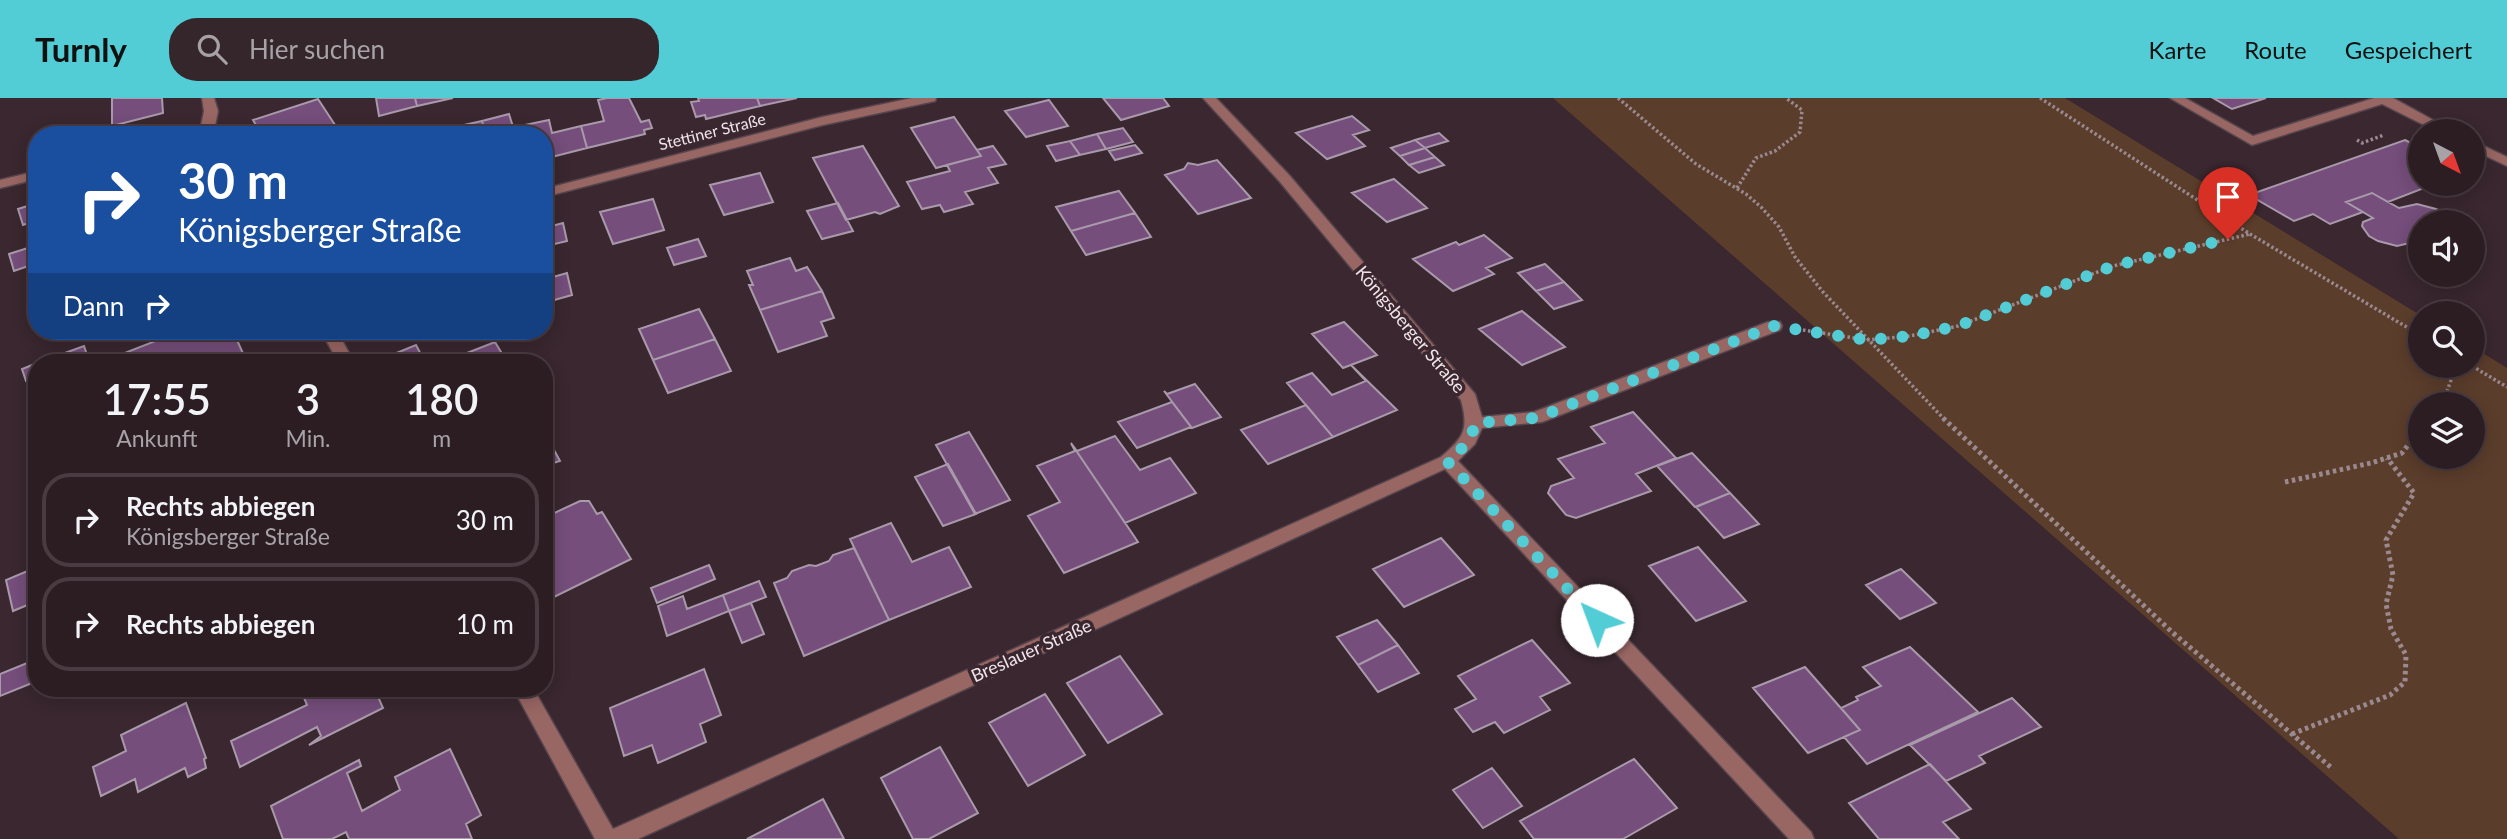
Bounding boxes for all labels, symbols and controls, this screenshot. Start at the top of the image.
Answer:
search box [169,18,659,81]
text: Turnly [35,29,127,69]
icon: search [193,30,231,68]
text: Hier suchen [249,33,385,65]
text: Karte [2149,35,2206,64]
text: Route [2244,35,2307,64]
text: Gespeichert [2345,35,2472,64]
street label: Stettiner Straße [656,109,768,153]
north arrow [2408,119,2485,196]
map controls [2408,119,2485,469]
text: 30 m [178,151,288,209]
icon: right [63,154,154,245]
pin [2198,167,2258,239]
icon: arrive [2209,178,2247,216]
text: Königsberger Straße [178,210,462,249]
button: sound [2408,210,2485,287]
street label: Königsberger Straße [1351,261,1471,397]
icon: right [138,287,176,325]
text: Dann [63,290,124,322]
button: search [2408,301,2485,378]
text: 17:55 [103,374,211,424]
text: 3 [296,374,320,424]
text: 180 [405,374,478,424]
button: layers [2408,392,2485,469]
text: Ankunft [116,424,197,452]
text: Min. [286,424,330,452]
text: m [432,424,451,452]
text: Rechts abbiegen [126,490,315,522]
icon: right [67,501,105,539]
text: 30 m [456,504,514,536]
text: Königsberger Straße [126,522,330,550]
position arrow [1560,583,1634,657]
icon: right [67,605,105,643]
text: Rechts abbiegen [126,608,315,640]
text: 10 m [456,608,514,640]
street label: Breslauer Straße [967,614,1095,686]

